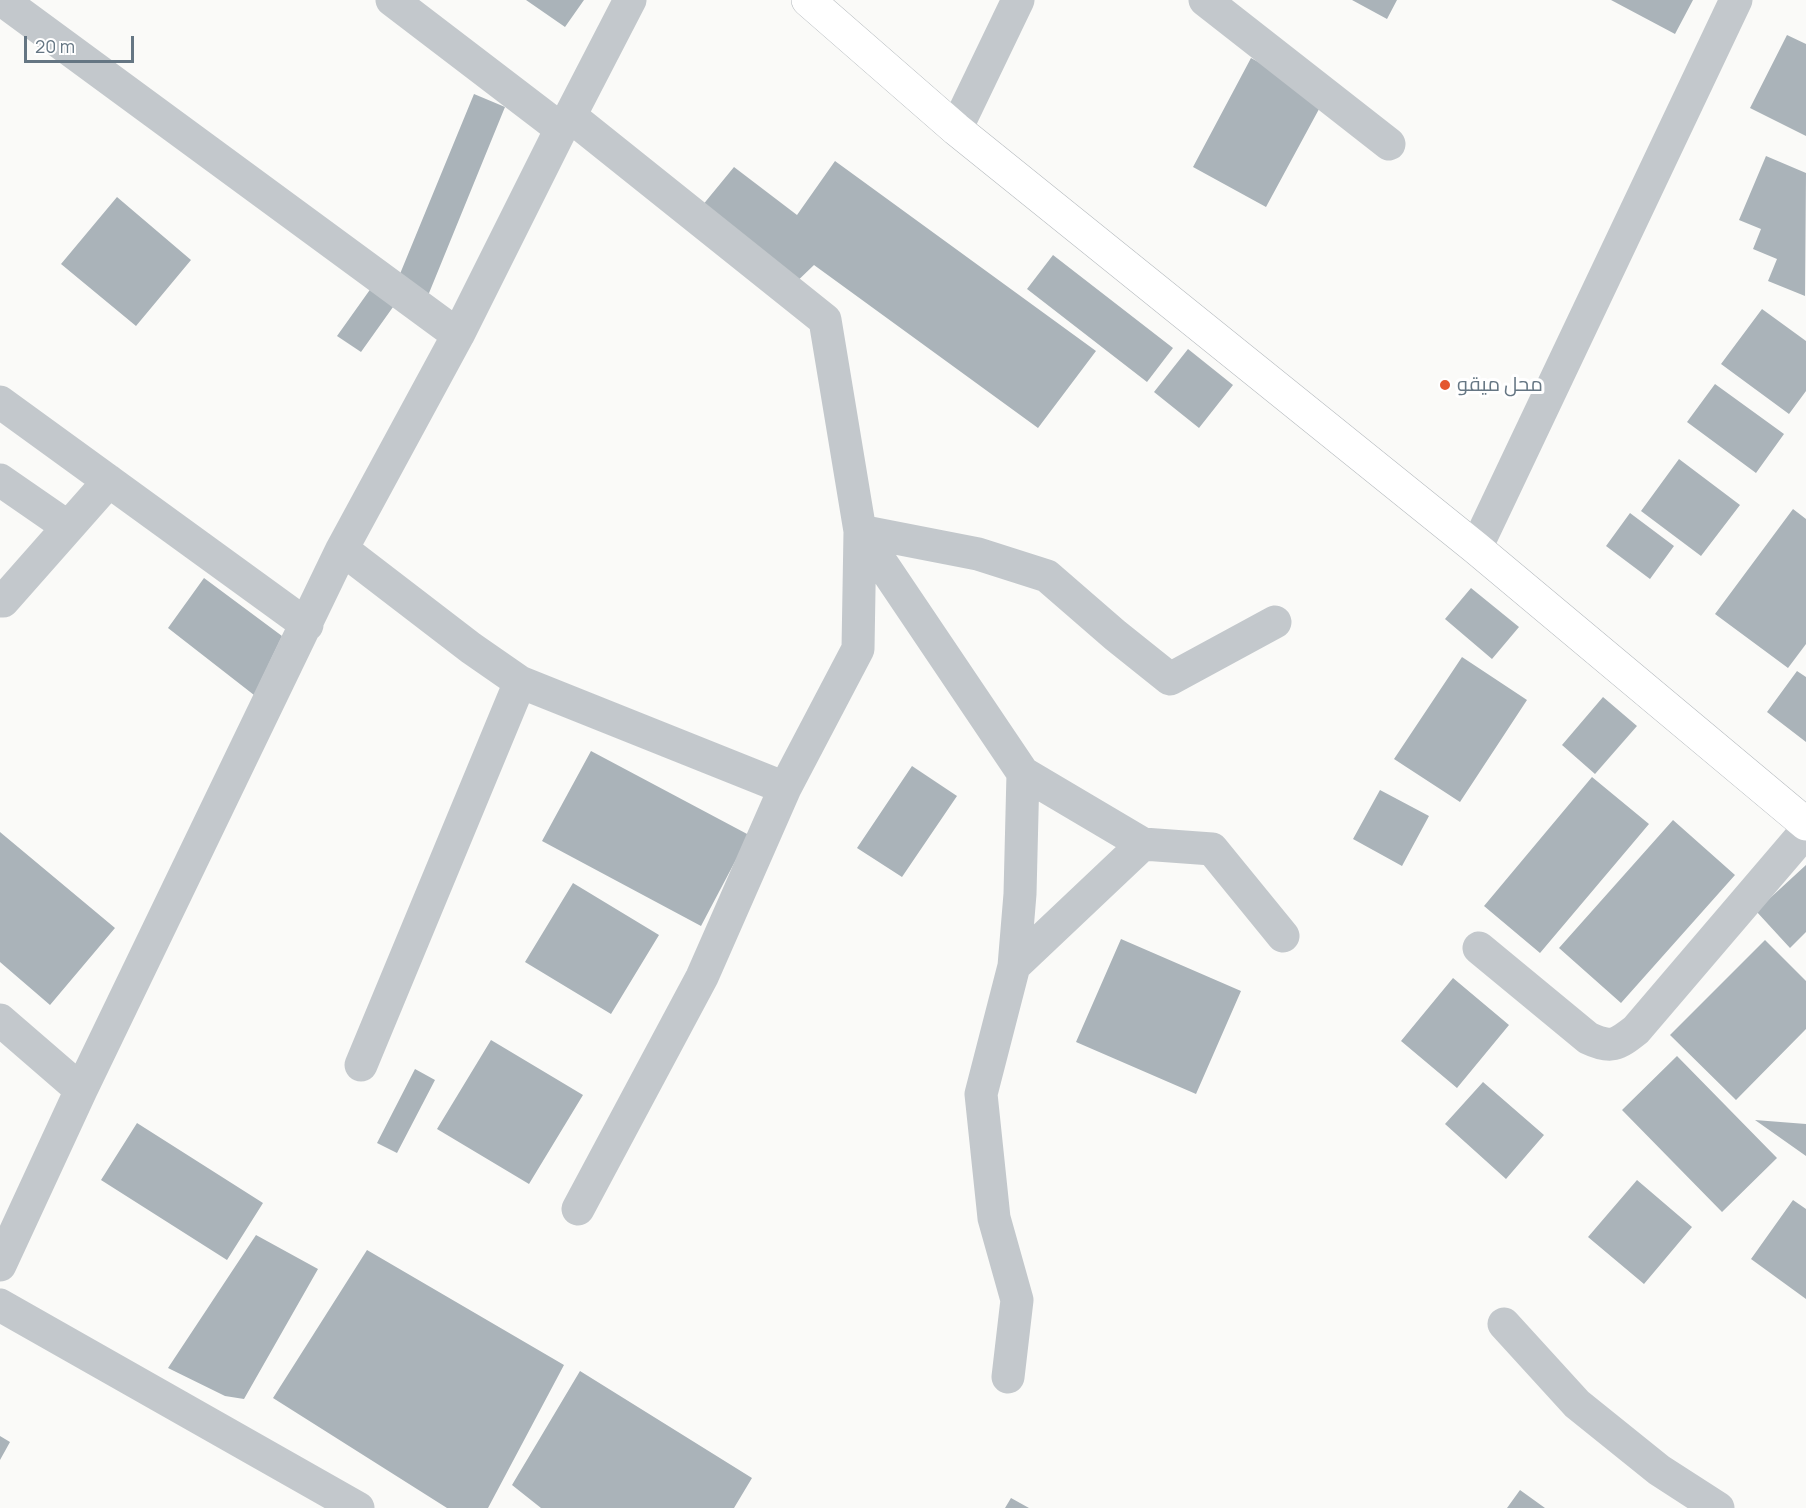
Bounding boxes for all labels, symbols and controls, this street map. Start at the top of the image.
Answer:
scale bar [27,24,136,62]
text: 20 m [35,34,75,58]
place label: محل ميقو [1457,373,1543,397]
marker: محل ميقو [1438,378,1452,392]

